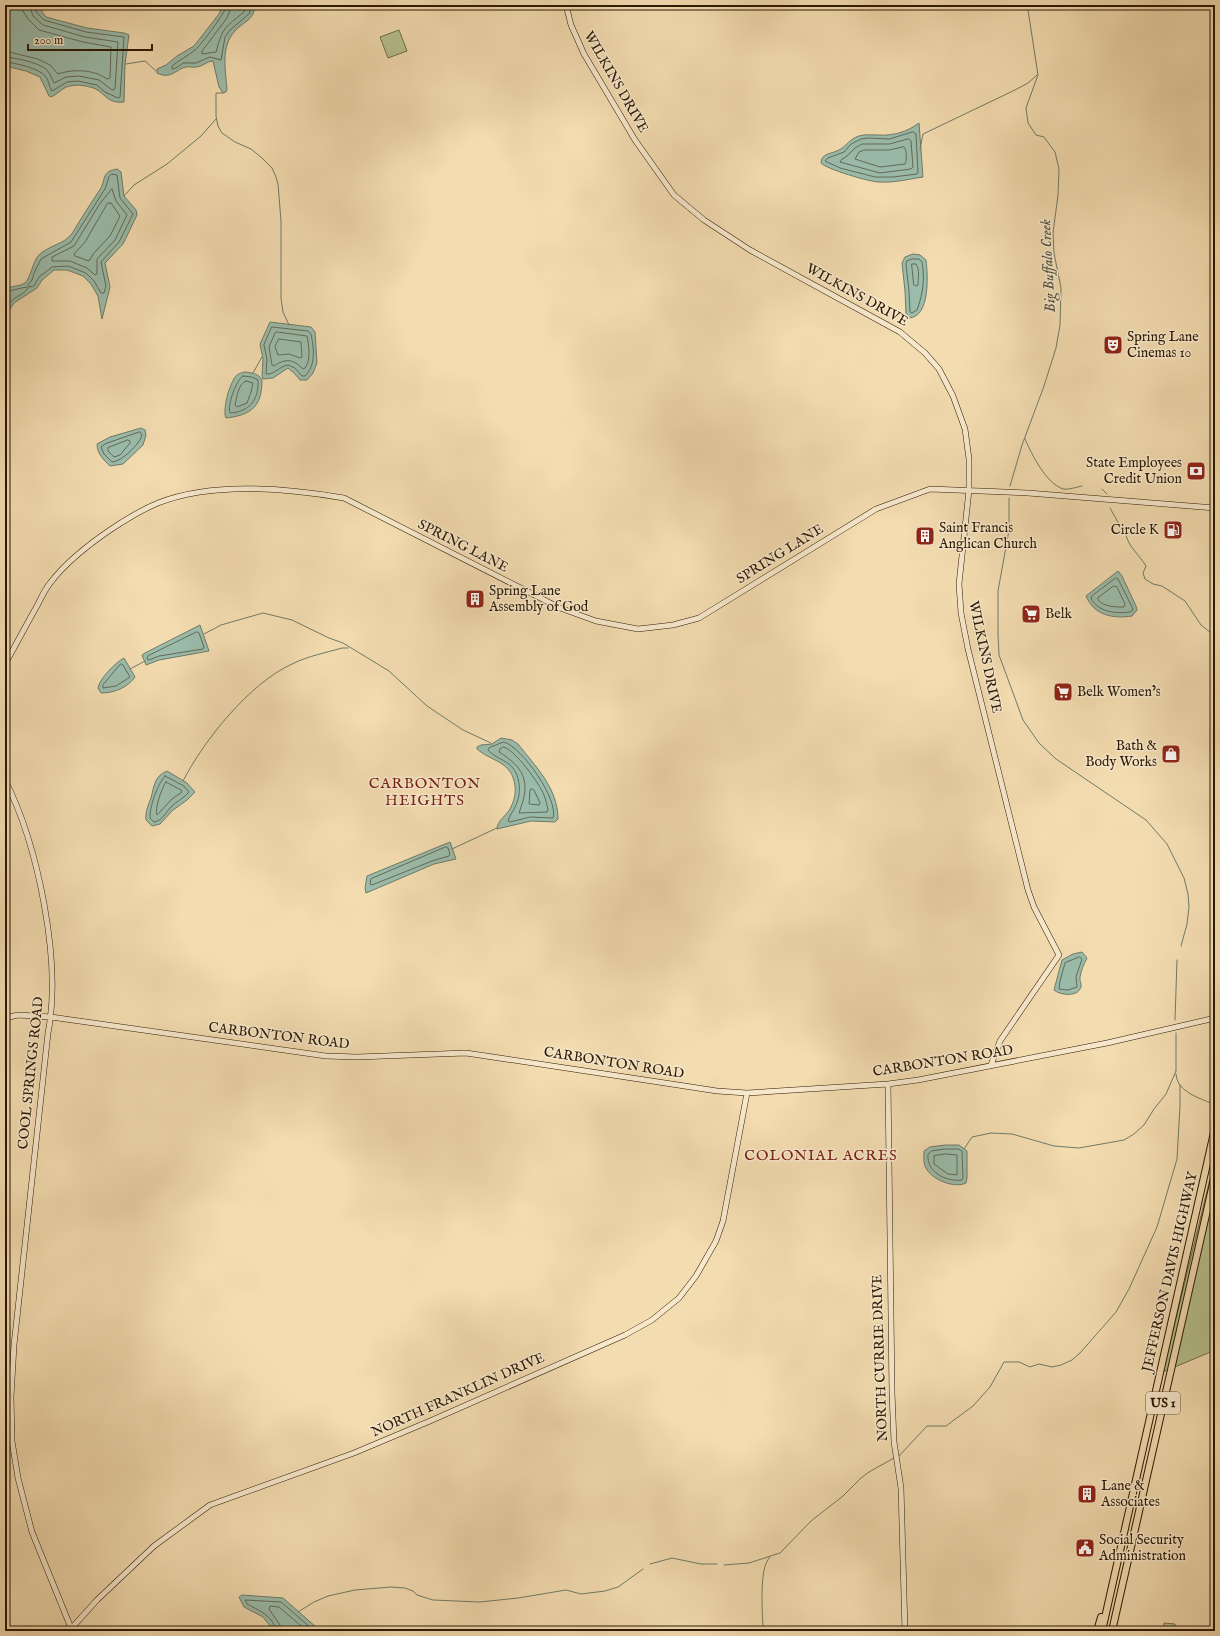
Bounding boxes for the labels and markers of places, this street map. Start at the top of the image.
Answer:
place label: Spring Lane Cinemas 10 [1127,328,1199,362]
theatre icon: Spring Lane Cinemas 10 [1102,334,1124,356]
place label: State Employees Credit Union [1086,454,1183,488]
bank icon: State Employees Credit Union [1185,460,1207,482]
place label: Saint Francis Anglican Church [938,519,1037,553]
fuel station icon: Circle K [1162,519,1184,541]
place label: Circle K [1111,521,1160,539]
building icon: Saint Francis Anglican Church [914,525,936,547]
place label: Spring Lane Assembly of God [488,582,589,616]
building icon: Spring Lane Assembly of God [464,588,486,610]
supermarket icon: Belk [1020,603,1042,625]
place label: Belk [1045,605,1073,623]
supermarket icon: Belk Women’s [1052,681,1074,703]
place label: Belk Women’s [1077,683,1161,701]
place label: Bath & Body Works [1085,737,1157,771]
shop icon: Bath & Body Works [1160,743,1182,765]
place label: Lane & Associates [1100,1477,1160,1511]
building icon: Lane & Associates [1076,1483,1098,1505]
place label: Social Security Administration [1098,1531,1187,1565]
public building icon: Social Security Administration [1074,1537,1096,1559]

